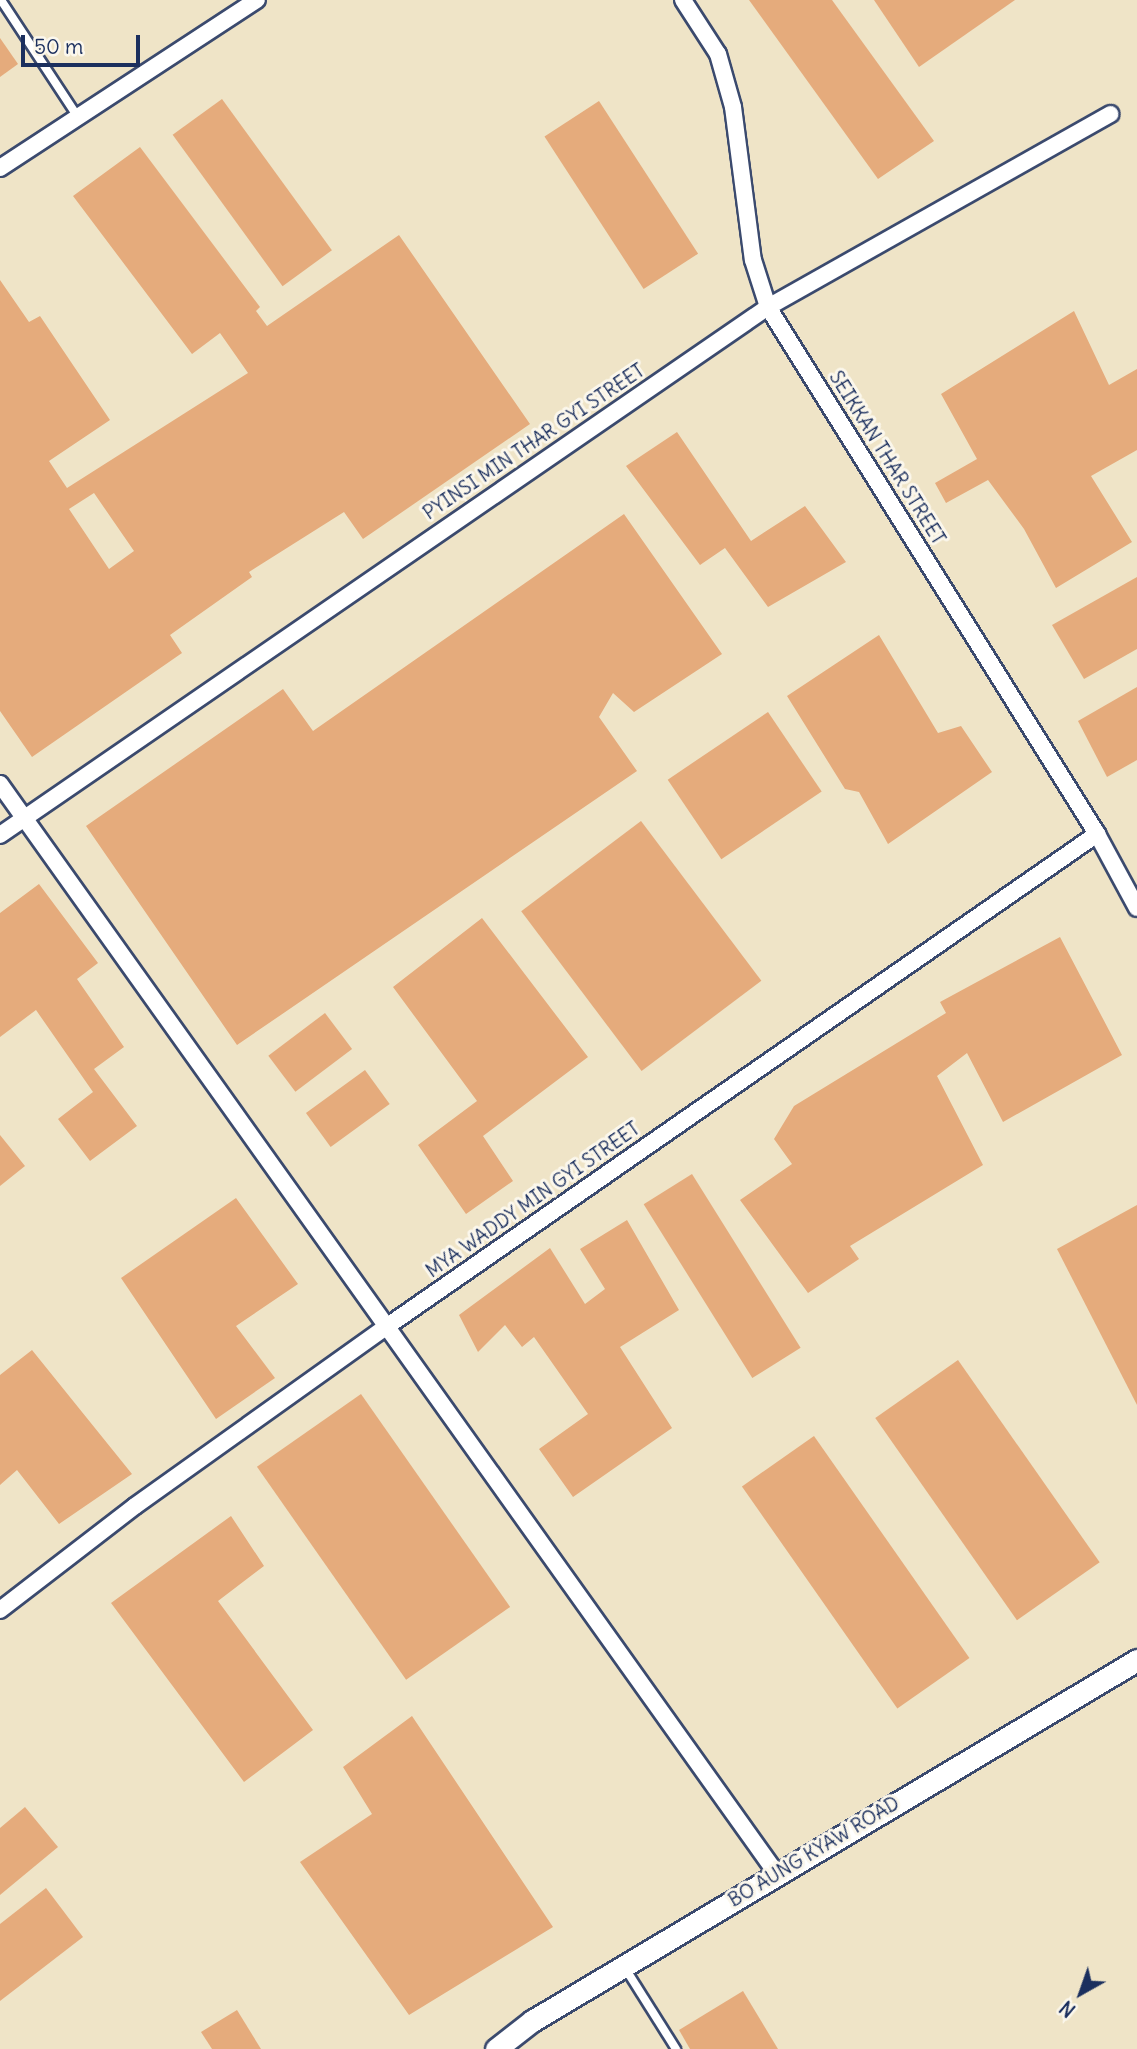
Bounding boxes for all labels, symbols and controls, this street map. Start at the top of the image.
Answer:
scale bar [24,21,144,65]
text: 50 m [34,33,83,60]
street label: PYINSI MIN THAR GYI STREET [419,359,649,525]
street label: SEIKKAN THAR STREET [824,367,950,549]
street label: MYA WADDY MIN GYI STREET [422,1117,644,1283]
street label: BO AUNG KYAW ROAD [724,1792,904,1912]
north arrow [1046,1958,1116,2028]
text: N [1055,1996,1080,2023]

